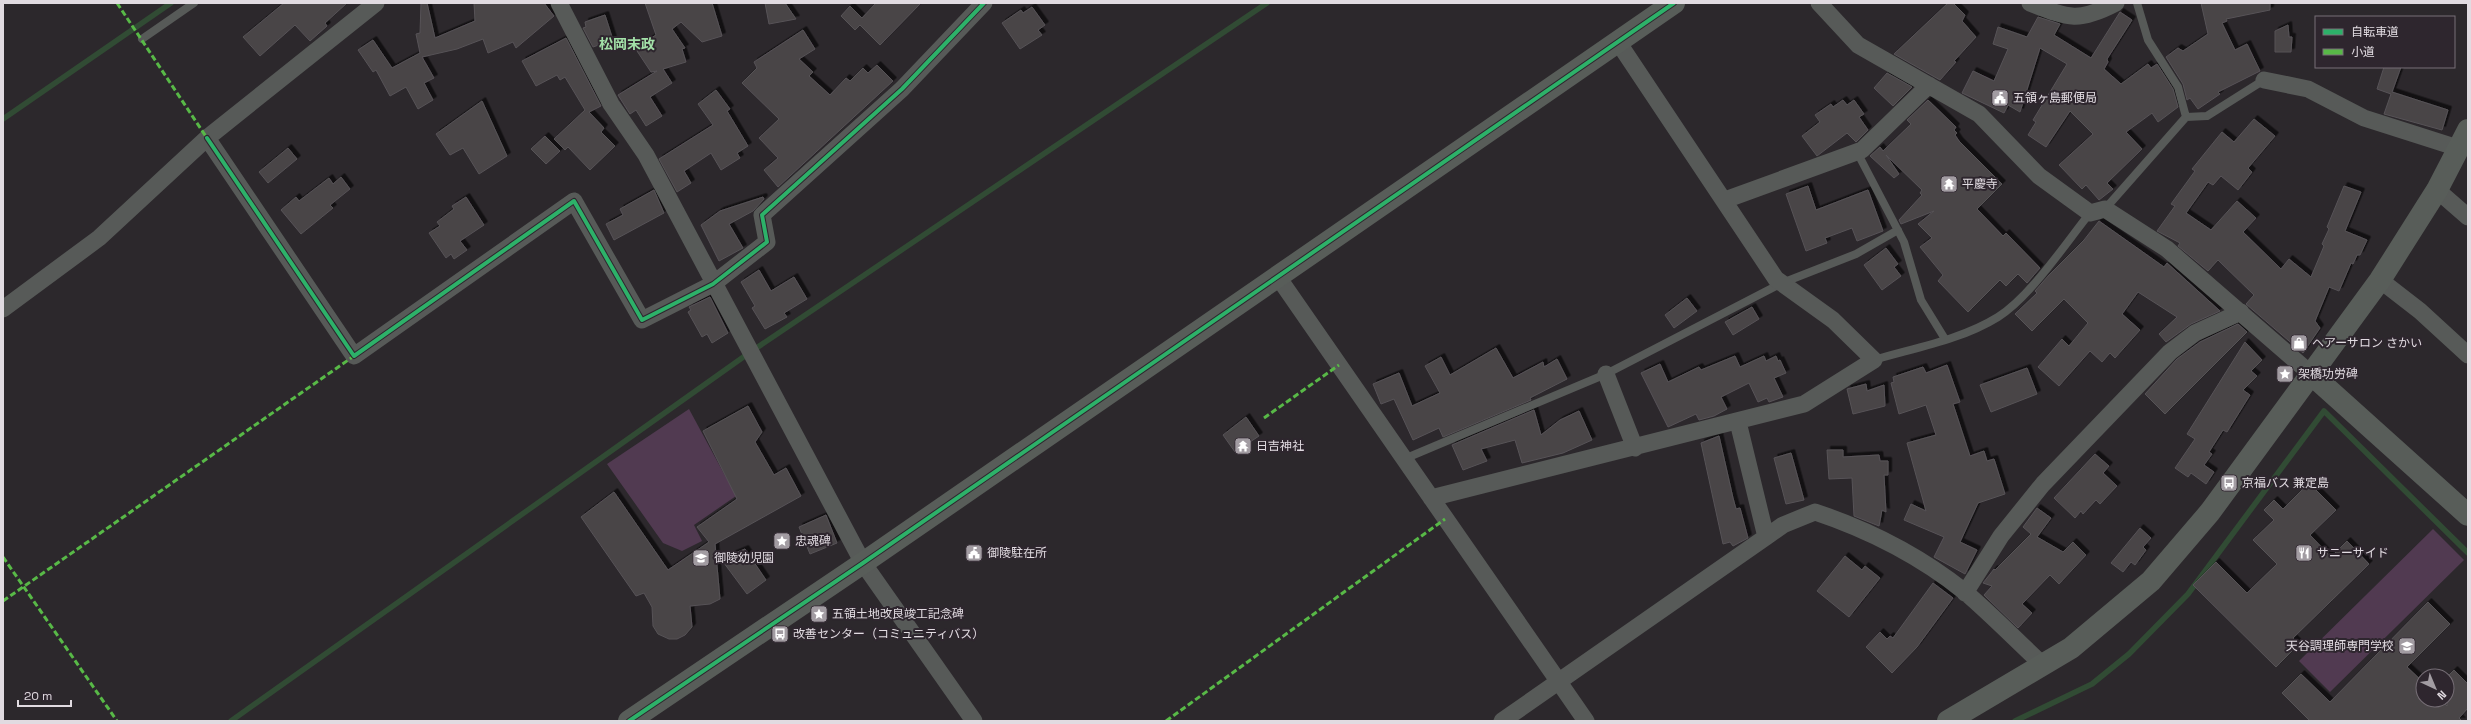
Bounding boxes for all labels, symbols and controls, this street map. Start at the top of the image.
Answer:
legend [2315,16,2455,68]
text: 自転車道 [2351,24,2399,40]
district label: 松岡末政 [599,35,655,53]
text: 小道 [2351,44,2375,60]
public building icon: 五領ヶ島郵便局 [1990,88,2010,108]
place label: 五領ヶ島郵便局 [2013,90,2097,106]
temple icon: 平慶寺 [1939,174,1959,194]
place label: 平慶寺 [1962,176,1998,192]
shop icon: ヘアーサロン さかい [2289,333,2309,353]
place label: ヘアーサロン さかい [2312,335,2422,351]
place icon: 架橋功労碑 [2275,364,2295,384]
place label: 架橋功労碑 [2298,366,2358,382]
temple icon: 日吉神社 [1233,436,1253,456]
place label: 日吉神社 [1256,438,1304,454]
bus stop icon: 京福バス 兼定島 [2219,473,2239,493]
place label: 京福バス 兼定島 [2242,475,2329,491]
place icon: 忠魂碑 [772,531,792,551]
place label: 忠魂碑 [795,533,831,549]
public building icon: 御陵駐在所 [964,543,984,563]
restaurant icon: サニーサイド [2294,543,2314,563]
place label: 御陵駐在所 [987,545,1047,561]
place label: サニーサイド [2317,545,2389,561]
school or university icon: 御陵幼児園 [691,548,711,568]
place label: 御陵幼児園 [714,550,774,566]
place icon: 五領土地改良竣工記念碑 [809,604,829,624]
place label: 五領土地改良竣工記念碑 [832,606,964,622]
bus stop icon: 改善センター（コミュニティバス） [770,624,790,644]
place label: 改善センター（コミュニティバス） [793,626,984,642]
school or university icon: 天谷調理師専門学校 [2397,636,2417,656]
place label: 天谷調理師専門学校 [2286,638,2394,654]
north arrow [2415,668,2455,708]
scale bar [18,682,71,708]
text: 20 m [24,688,52,704]
text: N [2434,688,2449,703]

